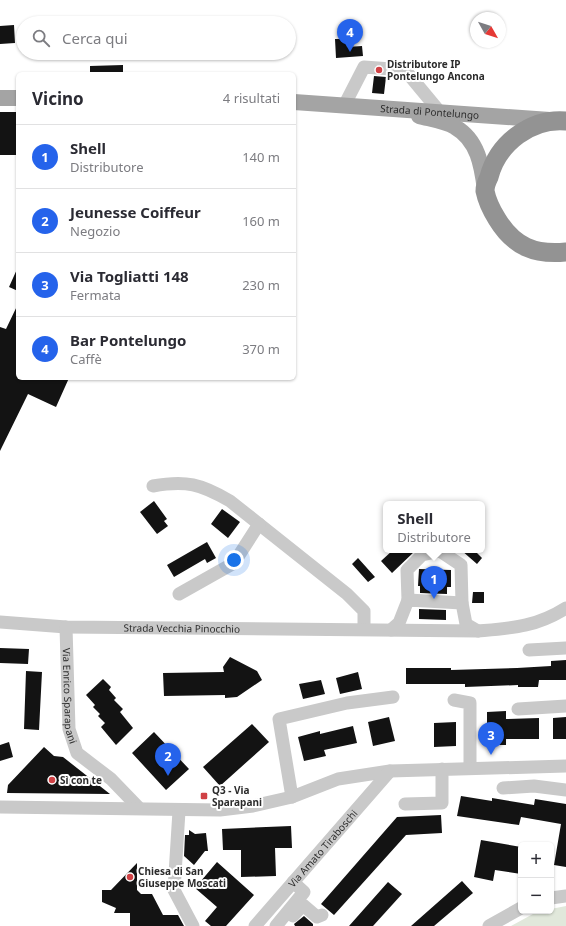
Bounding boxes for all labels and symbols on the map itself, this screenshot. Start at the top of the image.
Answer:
north arrow [470,12,506,48]
pin: 4 [337,19,363,52]
place label: Distributore IP Pontelungo Ancona [387,57,485,83]
marker: Distributore IP Pontelungo Ancona [374,65,384,75]
street label: Strada di Pontelungo [380,101,480,122]
your location [224,550,244,570]
pin: 1 [421,566,447,599]
street label: Strada Vecchia Pinocchio [123,621,240,636]
street label: Via Enrico Sparapani [60,648,80,745]
pin: 3 [478,722,504,755]
pin: 2 [155,743,181,776]
place label: Sì con te [60,773,102,787]
marker: Sì con te [47,775,57,785]
place label: Q3 - Via Sparapani [212,783,262,809]
marker: Q3 - Via Sparapani [199,791,209,801]
street label: Via Amato Tiraboschi [285,806,360,890]
place label: Chiesa di San Giuseppe Moscati [138,864,226,890]
marker: Chiesa di San Giuseppe Moscati [125,872,135,882]

